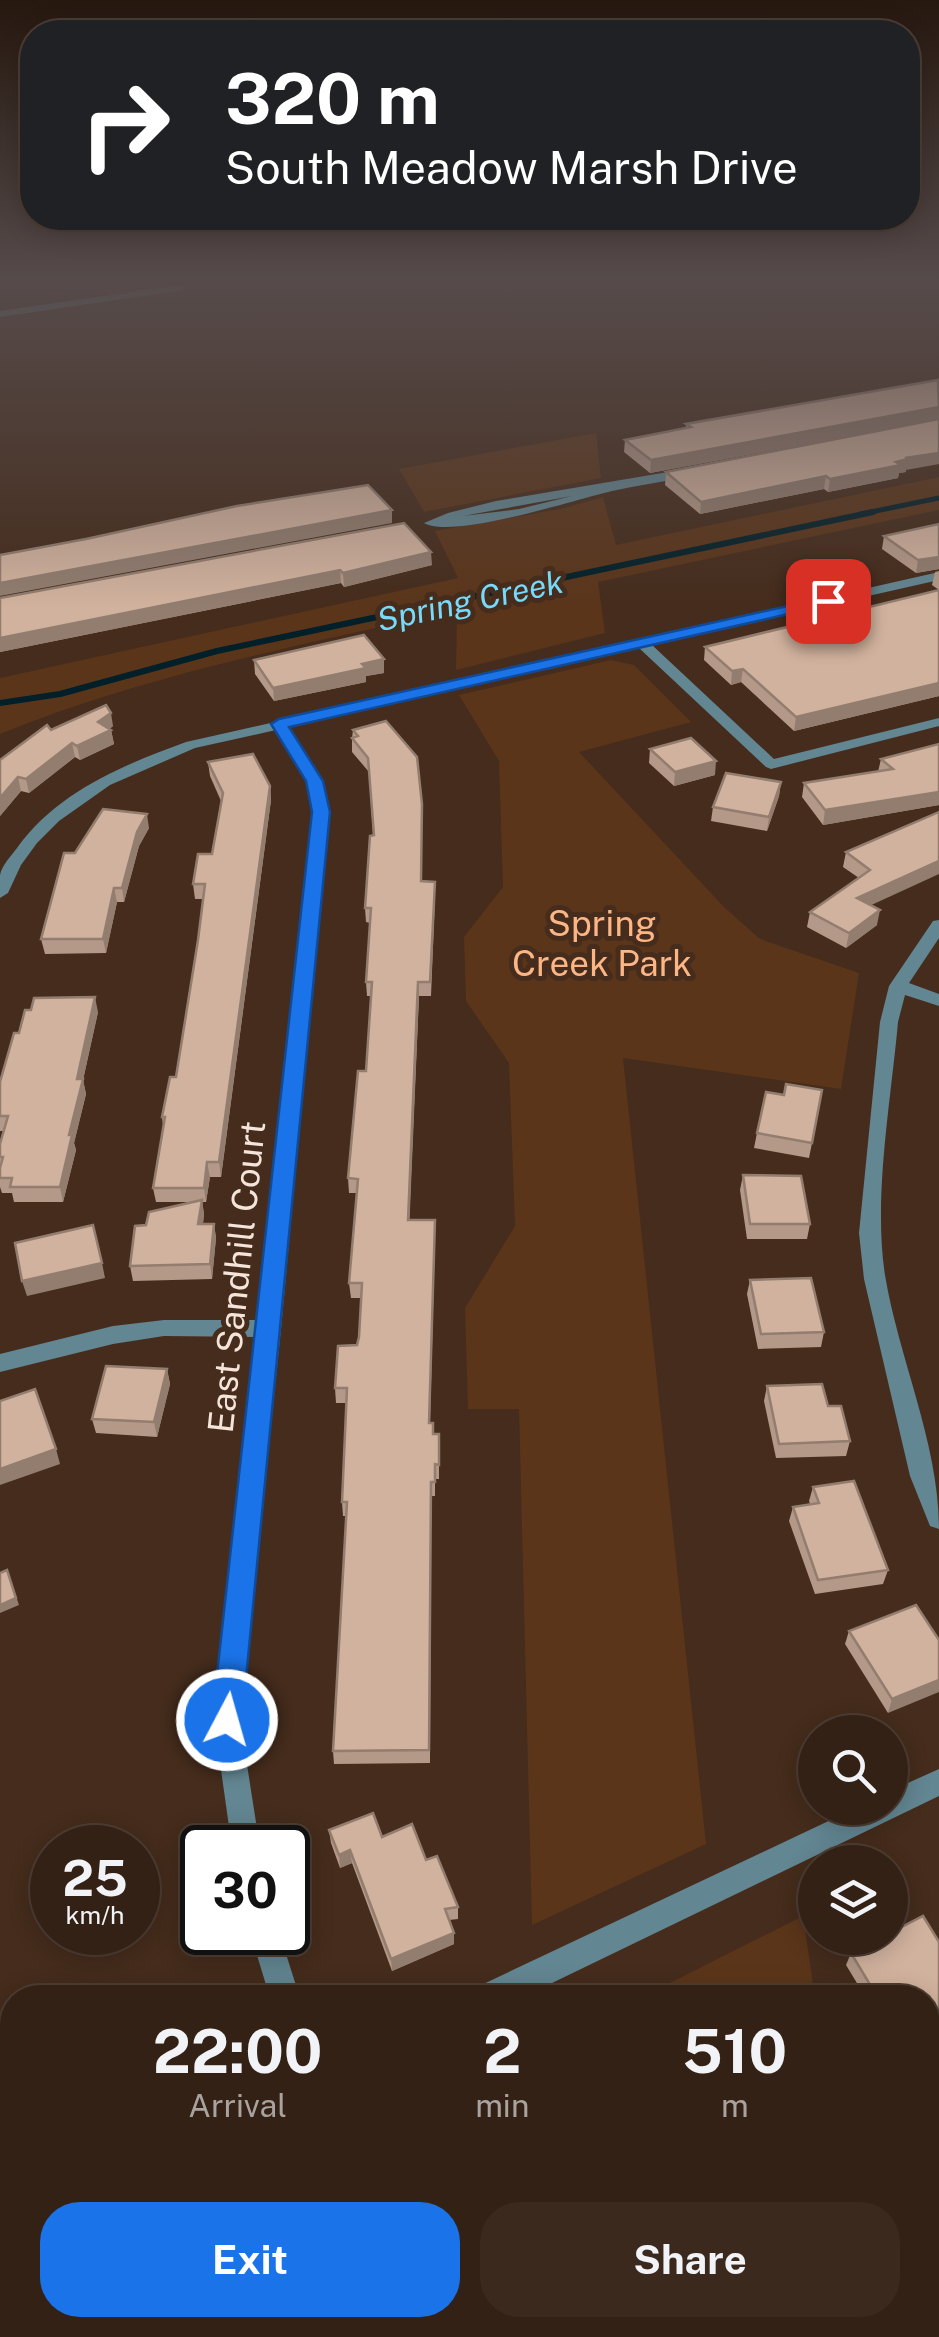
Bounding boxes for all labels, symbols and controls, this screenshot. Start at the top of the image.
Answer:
text: 320 m [225,57,440,140]
icon: right [60,60,190,190]
text: South Meadow Marsh Drive [225,141,798,194]
pin [786,559,871,644]
water label: Spring Creek [373,563,567,638]
icon: arrive [801,574,856,629]
park label: Spring Creek Park [512,903,692,984]
street label: East Sandhill Court [200,1119,273,1435]
position arrow [175,1668,279,1772]
map controls [798,1715,908,1955]
button: search [798,1715,908,1825]
speed limit sign: 30 [180,1825,310,1955]
button: layers [798,1845,908,1955]
text: 25 [62,1848,128,1907]
text: km/h [66,1900,124,1930]
text: 22:00 [153,2016,322,2087]
text: 2 [483,2016,521,2087]
text: 510 [682,2016,787,2087]
text: Arrival [188,2087,287,2124]
text: min [475,2087,529,2124]
text: m [721,2087,749,2124]
button: Exit [40,2202,460,2317]
button: Share [480,2202,900,2317]

